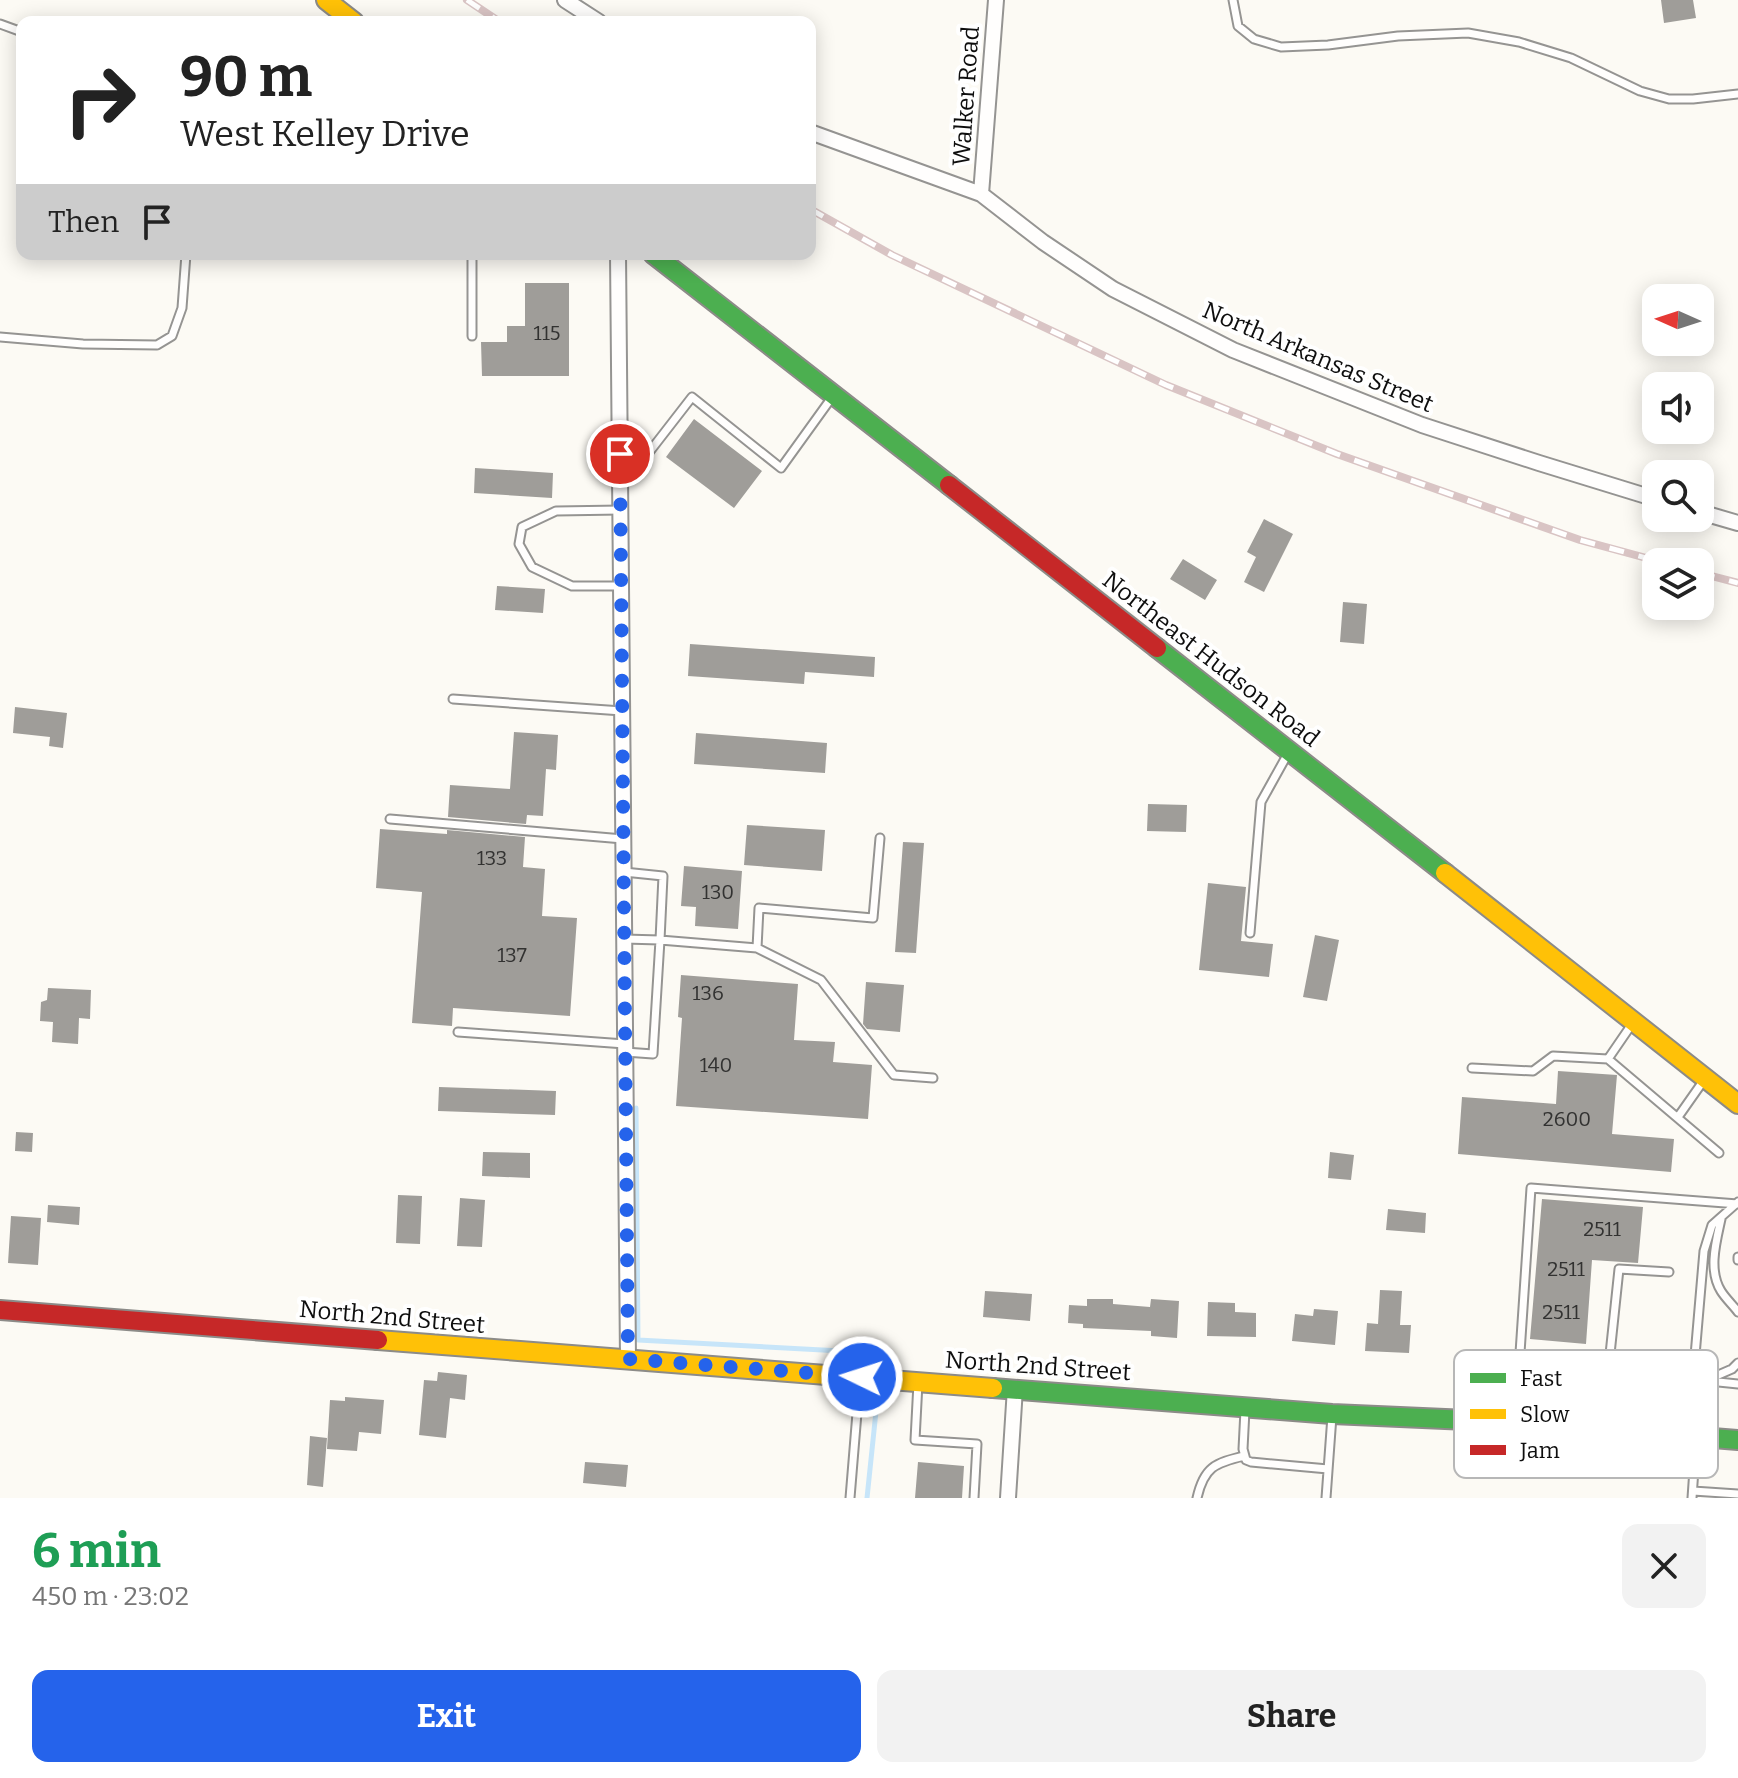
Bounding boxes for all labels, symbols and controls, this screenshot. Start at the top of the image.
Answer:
street label: Walker Road [947,25,985,167]
text: 90 m [180,44,312,111]
icon: right [48,48,152,152]
text: West Kelley Drive [180,112,470,156]
icon: arrive [135,200,179,244]
text: Then [48,204,119,240]
north arrow [1642,284,1714,356]
map controls [1642,284,1714,620]
street label: North Arkansas Street [1198,296,1438,418]
house number: 115 [534,321,560,345]
button: sound [1642,372,1714,444]
pin [586,420,654,488]
icon: arrive [598,432,642,476]
button: search [1642,460,1714,532]
button: layers [1642,548,1714,620]
street label: Northeast Hudson Road [1097,566,1325,752]
house number: 133 [477,846,507,870]
house number: 130 [702,880,734,904]
house number: 137 [497,943,527,967]
house number: 136 [692,981,724,1005]
house number: 140 [700,1053,732,1077]
house number: 2600 [1543,1107,1591,1131]
house number: 2511 [1583,1217,1621,1241]
house number: 2511 [1547,1257,1585,1281]
street label: North 2nd Street [298,1295,486,1339]
house number: 2511 [1542,1300,1580,1324]
position arrow [820,1335,904,1419]
street label: North 2nd Street [944,1346,1132,1386]
legend [1454,1350,1718,1478]
text: Fast [1520,1365,1562,1392]
text: Slow [1520,1401,1570,1428]
text: Jam [1519,1437,1560,1464]
text: 6 min [32,1522,161,1580]
button: close [1622,1524,1706,1608]
text: 450 m · 23:02 [32,1581,189,1612]
button: Exit [32,1670,861,1762]
button: Share [877,1670,1706,1762]

